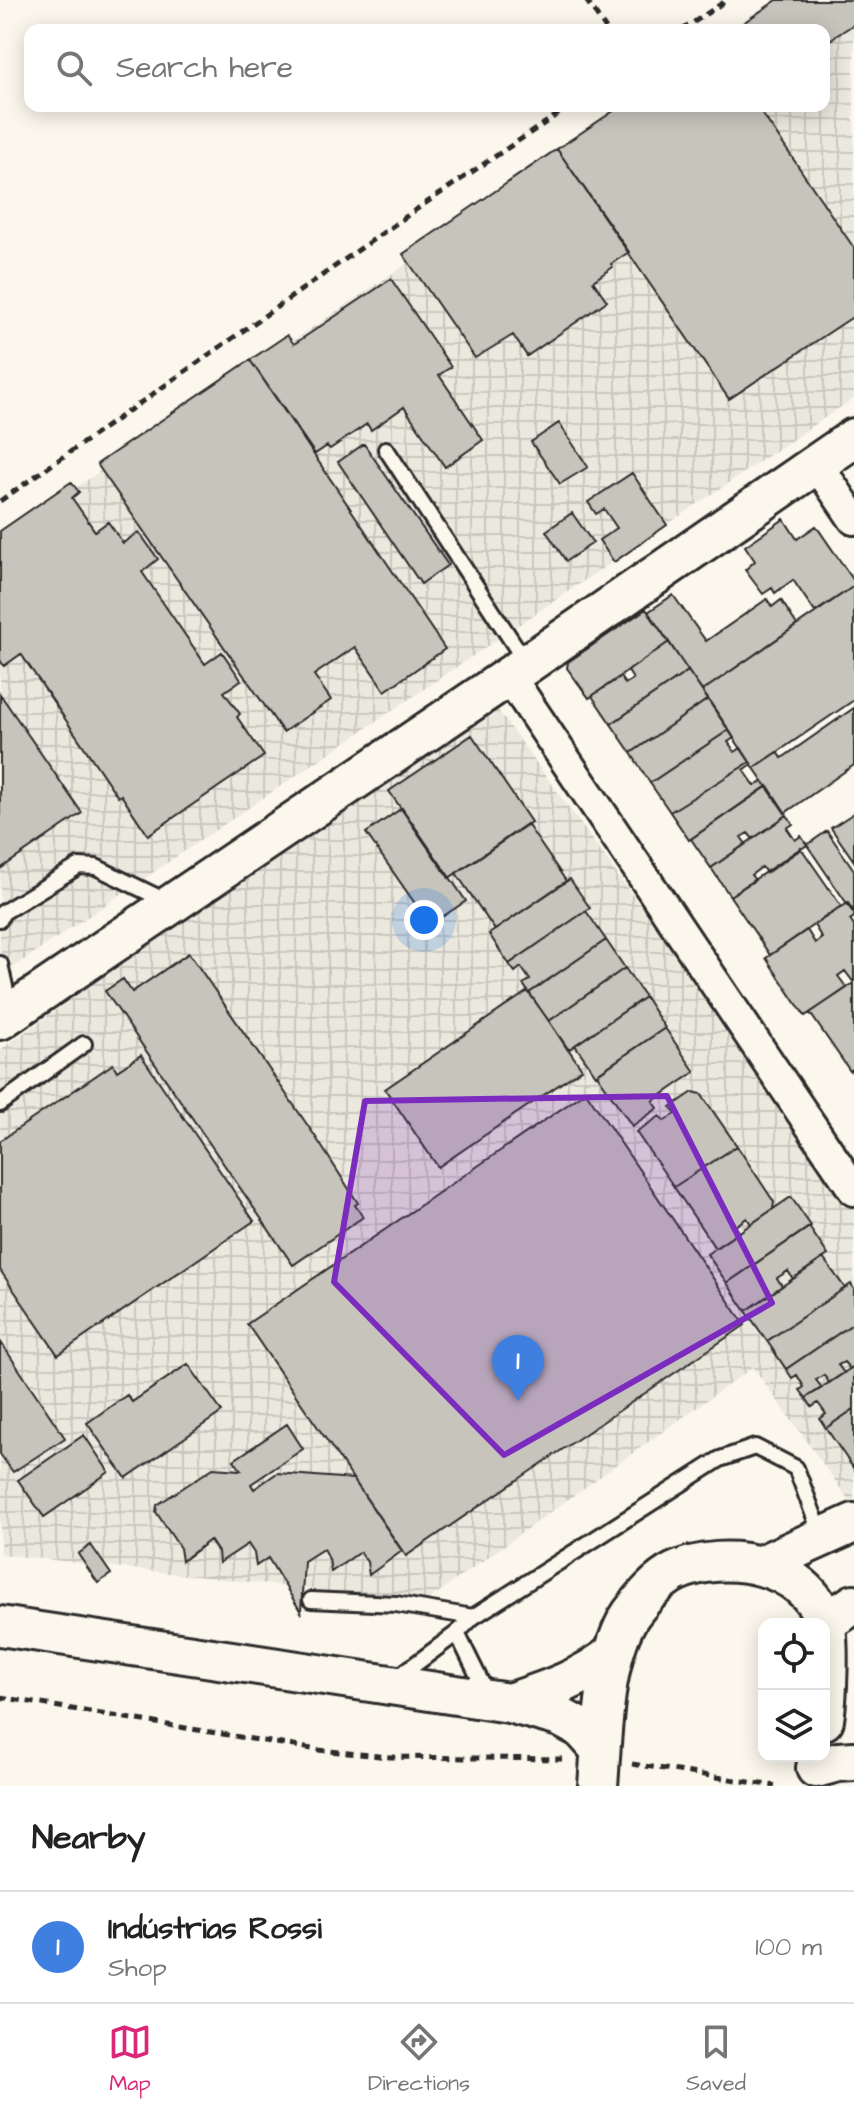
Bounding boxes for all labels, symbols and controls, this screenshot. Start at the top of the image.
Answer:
search box [24,24,830,112]
icon: search [52,46,96,90]
text: Search here [116,47,293,89]
your location [404,900,444,940]
pin: 1 [492,1335,544,1401]
map controls [758,1618,830,1762]
button: locate [758,1618,830,1690]
button: layers [758,1690,830,1762]
text: Nearby [32,1814,146,1862]
text: Indústrias Rossi [108,1908,322,1950]
text: 1 [56,1929,60,1965]
text: 100 m [755,1929,822,1965]
text: Shop [108,1950,167,1986]
tab: Map [108,2020,152,2099]
tab: Directions [368,2020,470,2099]
tab: Saved [686,2020,746,2099]

